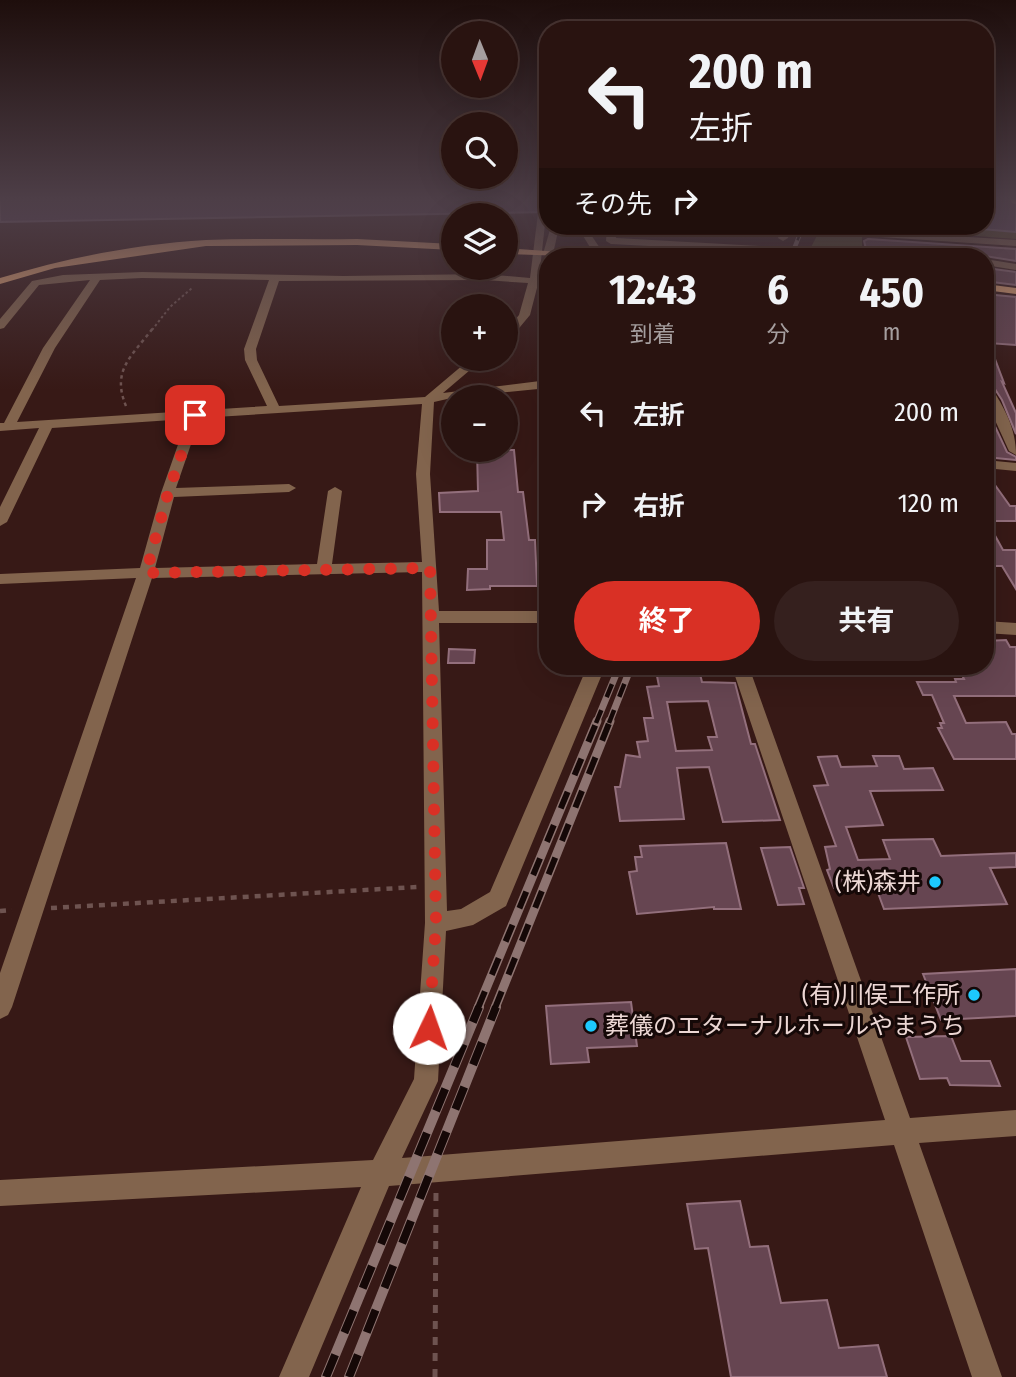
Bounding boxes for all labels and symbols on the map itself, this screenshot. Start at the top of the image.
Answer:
north arrow [441,21,518,98]
pin [165,385,225,445]
place label: (株)森井 [835,868,921,896]
marker: (株)森井 [927,874,943,890]
place label: (有)川俣工作所 [802,981,960,1009]
marker: (有)川俣工作所 [966,987,982,1003]
position arrow [392,991,466,1065]
place label: 葬儀のエターナルホールやまうち [605,1012,965,1040]
marker: 葬儀のエターナルホールやまうち [583,1018,599,1034]

